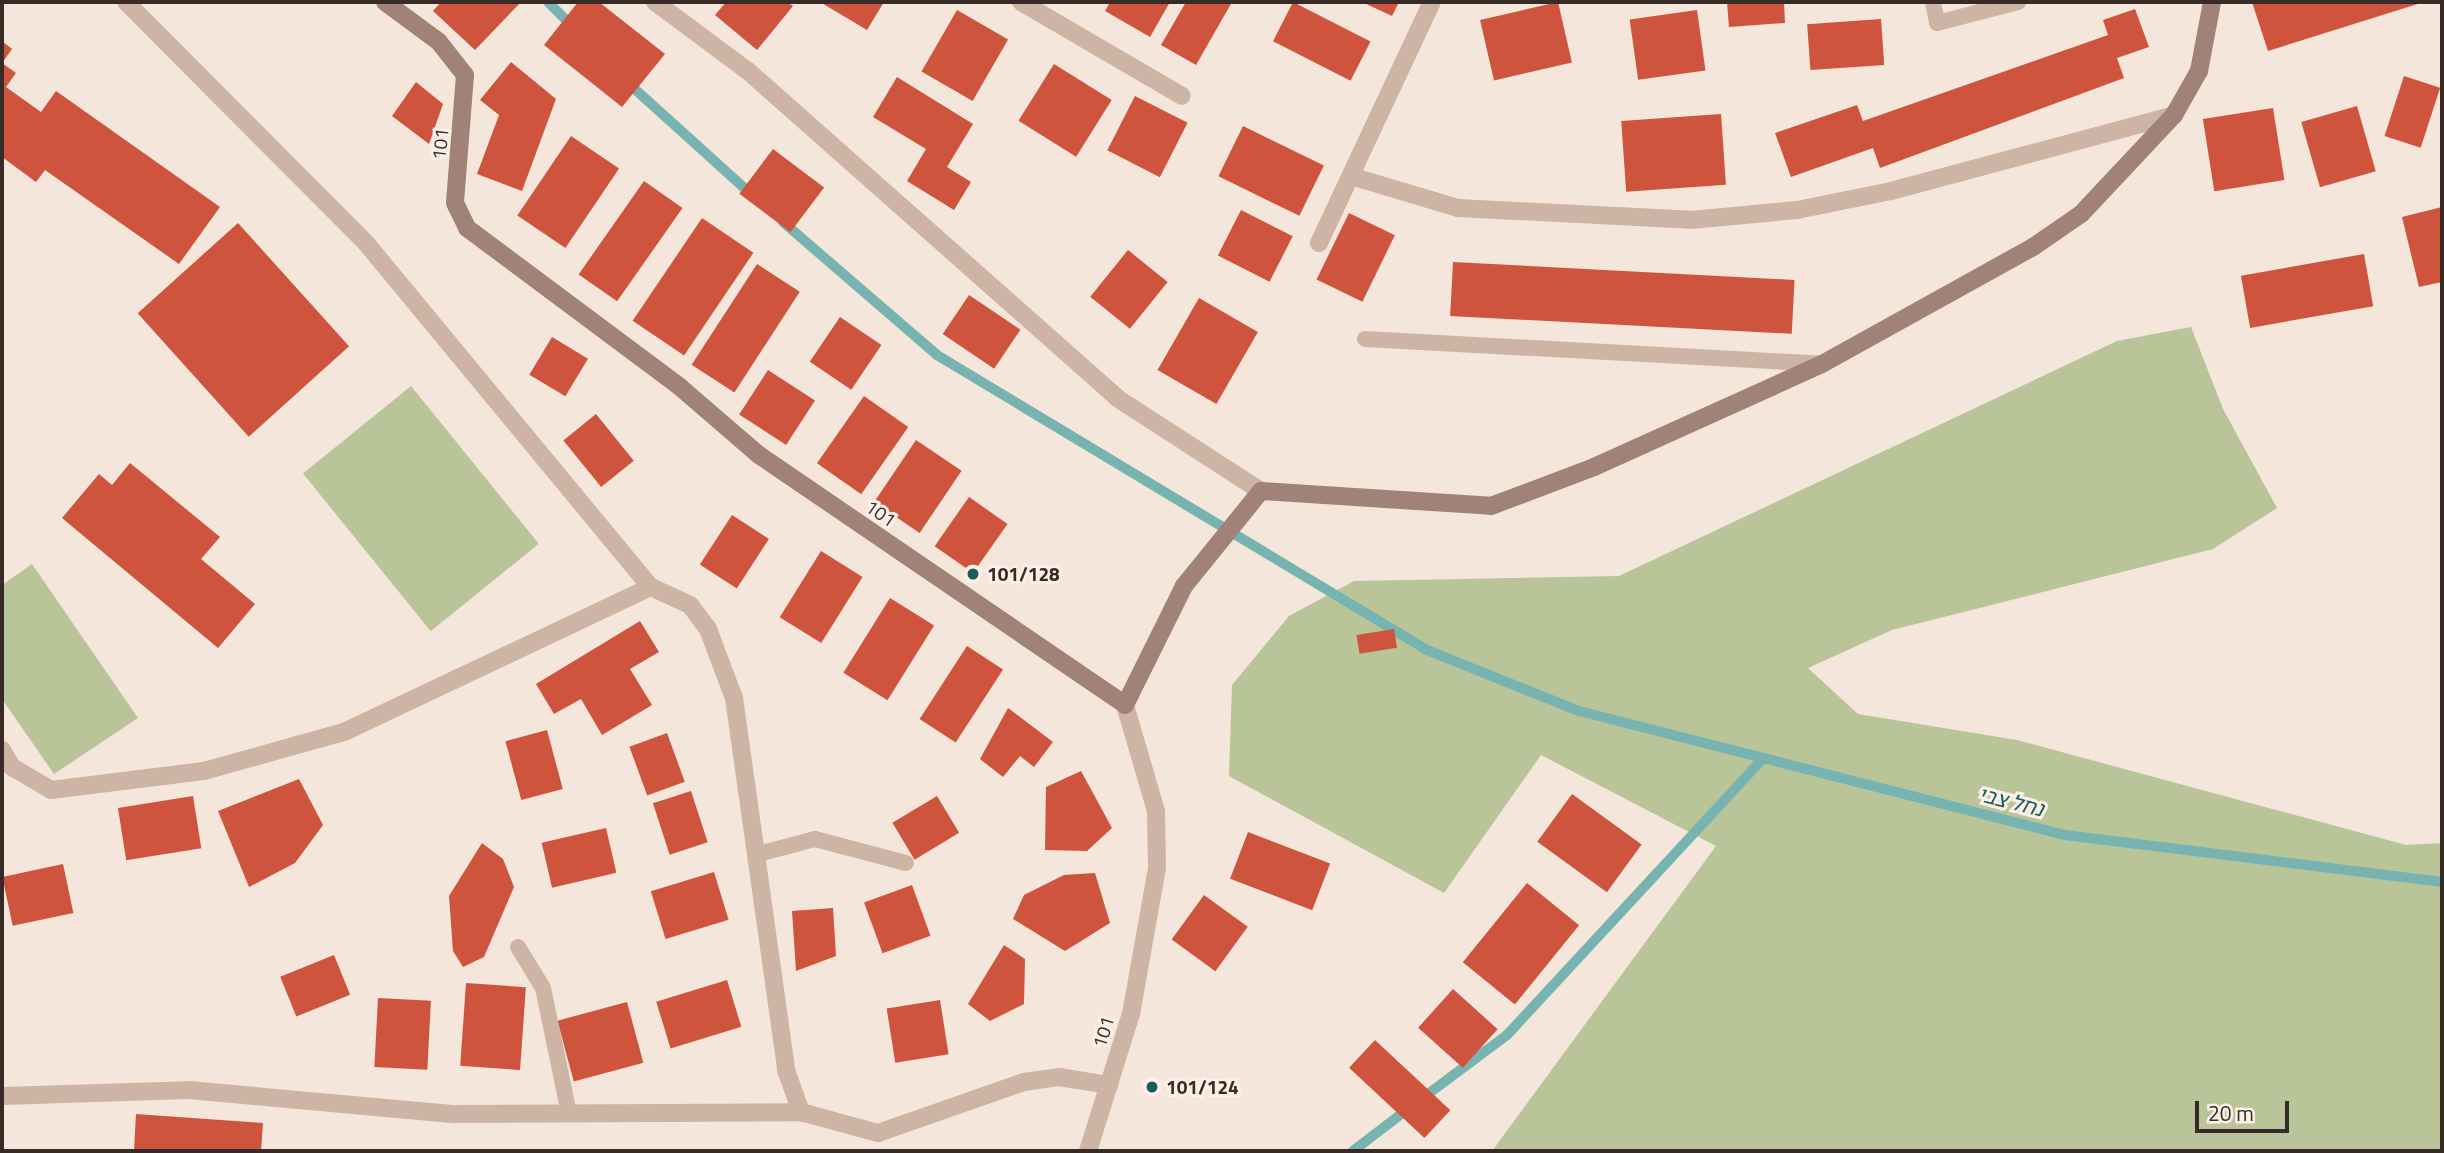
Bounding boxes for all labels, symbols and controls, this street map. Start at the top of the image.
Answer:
street label: 101 [427,127,453,161]
street label: 101 [861,495,901,531]
place label: 101/128 [987,563,1060,585]
marker: 101/128 [965,566,981,582]
water label: נחל צבי [1976,781,2046,821]
street label: 101 [1087,1013,1119,1051]
place label: 101/124 [1166,1076,1239,1098]
marker: 101/124 [1144,1079,1160,1095]
scale bar [2199,1086,2294,1130]
text: 20 m [2208,1097,2254,1129]

